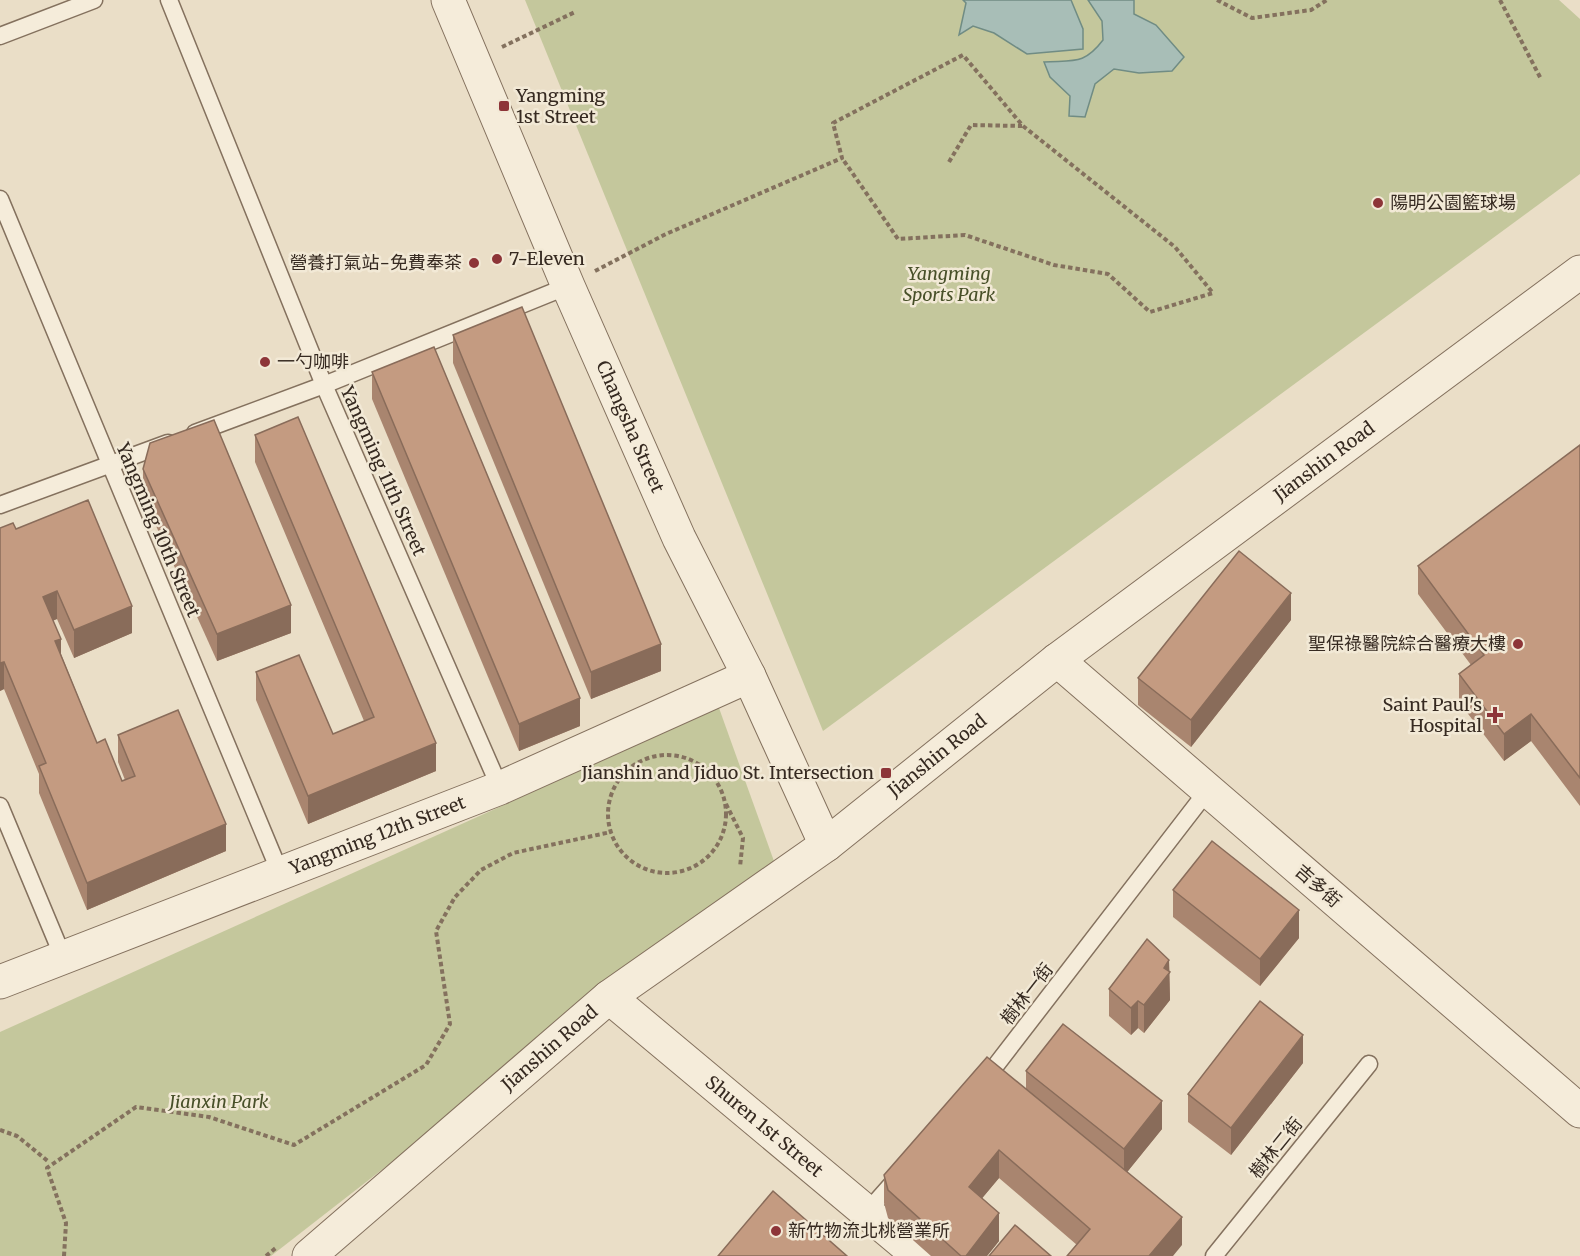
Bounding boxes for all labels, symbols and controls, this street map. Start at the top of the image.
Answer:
place label: Yangming 1st Street [515,84,605,128]
marker: Yangming 1st Street [497,99,511,113]
place label: 陽明公園籃球場 [1390,191,1516,214]
marker: 陽明公園籃球場 [1371,196,1385,210]
place label: 7-Eleven [509,247,585,270]
place label: 營養打氣站-免費奉茶 [290,251,462,274]
marker: 7-Eleven [490,252,504,266]
marker: 營養打氣站-免費奉茶 [467,256,481,270]
park label: Yangming Sports Park [903,262,996,306]
place label: 一勺咖啡 [277,350,349,373]
marker: 一勺咖啡 [258,355,272,369]
street label: Changsha Street [591,357,670,496]
street label: Yangming 11th Street [335,382,431,559]
street label: Jianshin Road [1268,416,1379,507]
street label: Yangming 10th Street [111,438,206,620]
place label: 聖保祿醫院綜合醫療大樓 [1308,632,1506,655]
marker: 聖保祿醫院綜合醫療大樓 [1511,637,1525,651]
place label: Saint Paul's Hospital [1383,693,1482,737]
marker: Saint Paul's Hospital [1486,706,1504,724]
street label: Jianshin Road [882,709,991,802]
place label: Jianshin and Jiduo St. Intersection [580,761,874,784]
marker: Jianshin and Jiduo St. Intersection [879,766,893,780]
street label: Yangming 12th Street [285,791,469,880]
street label: 吉多街 [1290,859,1346,912]
street label: 樹林一街 [995,958,1058,1029]
street label: Jianshin Road [496,1000,602,1096]
street label: Shuren 1st Street [701,1070,828,1182]
park label: Jianxin Park [167,1090,269,1113]
street label: 樹林二街 [1244,1112,1307,1183]
place label: 新竹物流北桃營業所 [788,1219,950,1242]
marker: 新竹物流北桃營業所 [769,1224,783,1238]

